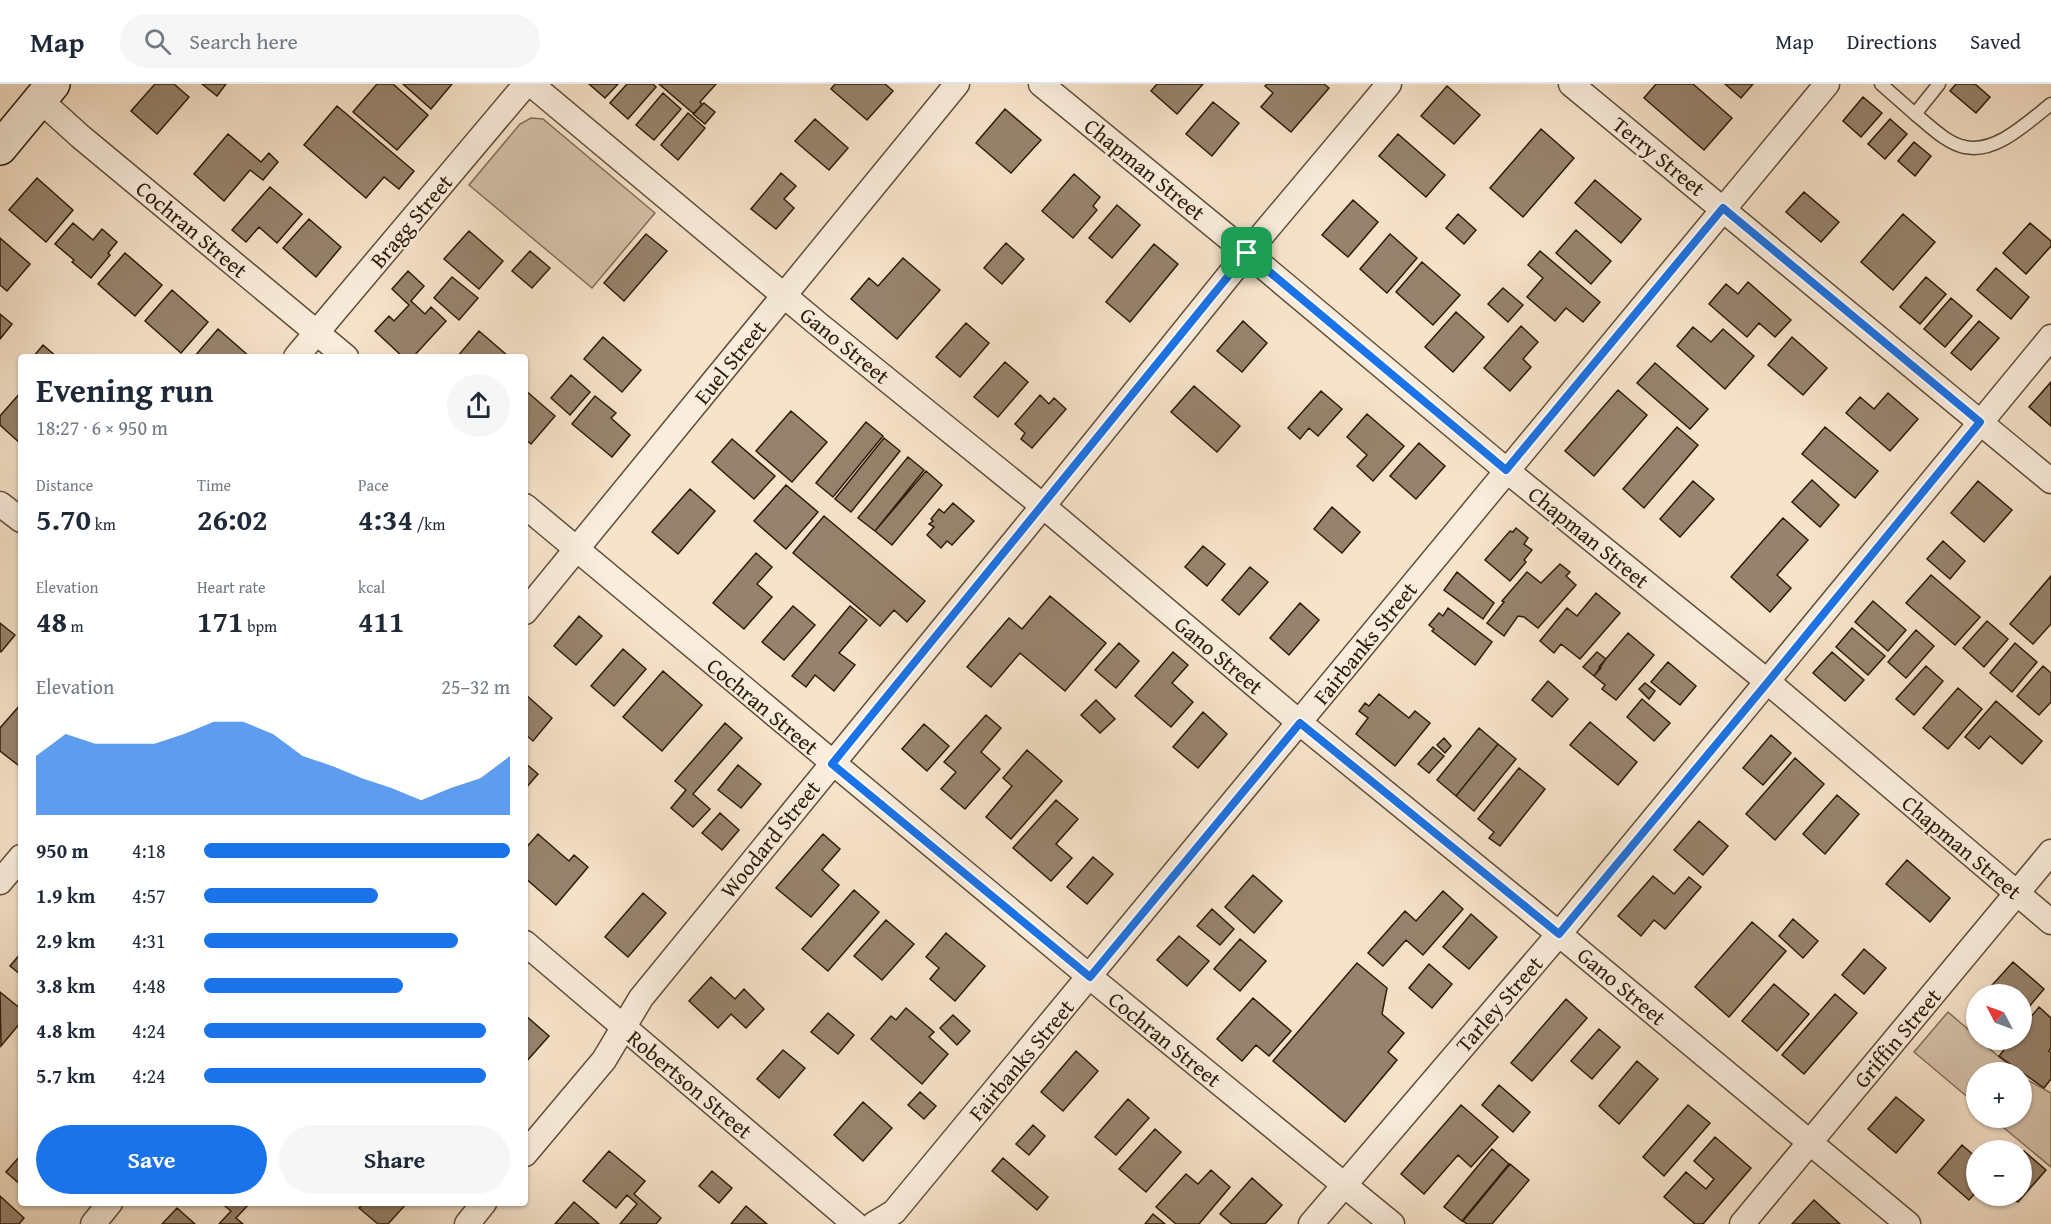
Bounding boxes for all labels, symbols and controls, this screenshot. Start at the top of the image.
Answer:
search box [120,14,540,68]
text: Map [30,21,84,62]
icon: search [141,25,174,58]
text: Search here [189,25,298,57]
text: Map [1775,26,1814,57]
text: Directions [1847,26,1937,57]
text: Saved [1970,26,2021,57]
street label: Terry Street [1606,109,1713,204]
street label: Chapman Street [1077,110,1213,228]
street label: Bragg Street [362,167,460,275]
street label: Cochran Street [129,173,255,285]
pin [1221,227,1272,278]
icon: arrive [1230,236,1263,269]
street label: Gano Street [793,299,897,391]
street label: Euel Street [686,313,774,411]
text: Evening run [36,366,213,414]
button: share [447,374,510,437]
text: 18:27 · 6 × 950 m [36,413,168,442]
text: Distance [36,473,93,497]
text: Time [197,473,231,497]
text: Pace [358,473,389,497]
street label: Chapman Street [1521,478,1657,596]
text: 5.70 [36,497,91,541]
text: 26:02 [197,497,268,541]
text: 4:34 [358,497,413,541]
text: km [91,512,116,536]
text: /km [413,512,445,536]
street label: Fairbanks Street [1305,574,1425,711]
text: Elevation [36,575,99,599]
text: Heart rate [197,575,266,599]
text: kcal [358,575,385,599]
text: 48 [36,599,67,643]
text: 171 [197,599,244,643]
text: 411 [358,599,405,643]
street label: Gano Street [1168,608,1271,702]
text: m [67,614,84,638]
text: bpm [244,614,277,638]
street label: Cochran Street [700,650,826,762]
text: Elevation [36,672,114,701]
text: 25–32 m [441,672,510,701]
street label: Woodard Street [712,773,828,905]
street label: Chapman Street [1895,787,2029,907]
text: 950 m [36,836,89,865]
text: 4:18 [132,836,166,865]
text: 1.9 km [36,881,95,910]
text: 4:57 [132,881,166,910]
text: 2.9 km [36,926,95,955]
text: 4:31 [132,926,166,955]
street label: Gano Street [1571,939,1674,1033]
street label: Tarley Street [1448,948,1550,1059]
text: 3.8 km [36,971,95,1000]
text: 4:48 [132,971,166,1000]
street label: Griffin Street [1846,981,1948,1095]
street label: Cochran Street [1102,983,1229,1095]
north arrow [1966,984,2032,1050]
map controls [1966,984,2032,1206]
street label: Fairbanks Street [961,992,1082,1128]
text: 4.8 km [36,1016,95,1045]
text: 4:24 [132,1016,166,1045]
street label: Robertson Street [620,1022,760,1146]
text: 5.7 km [36,1061,95,1090]
text: 4:24 [132,1061,166,1090]
button: + [1966,1062,2032,1128]
button: Save [36,1125,267,1194]
button: Share [279,1125,510,1194]
button: − [1966,1140,2032,1206]

